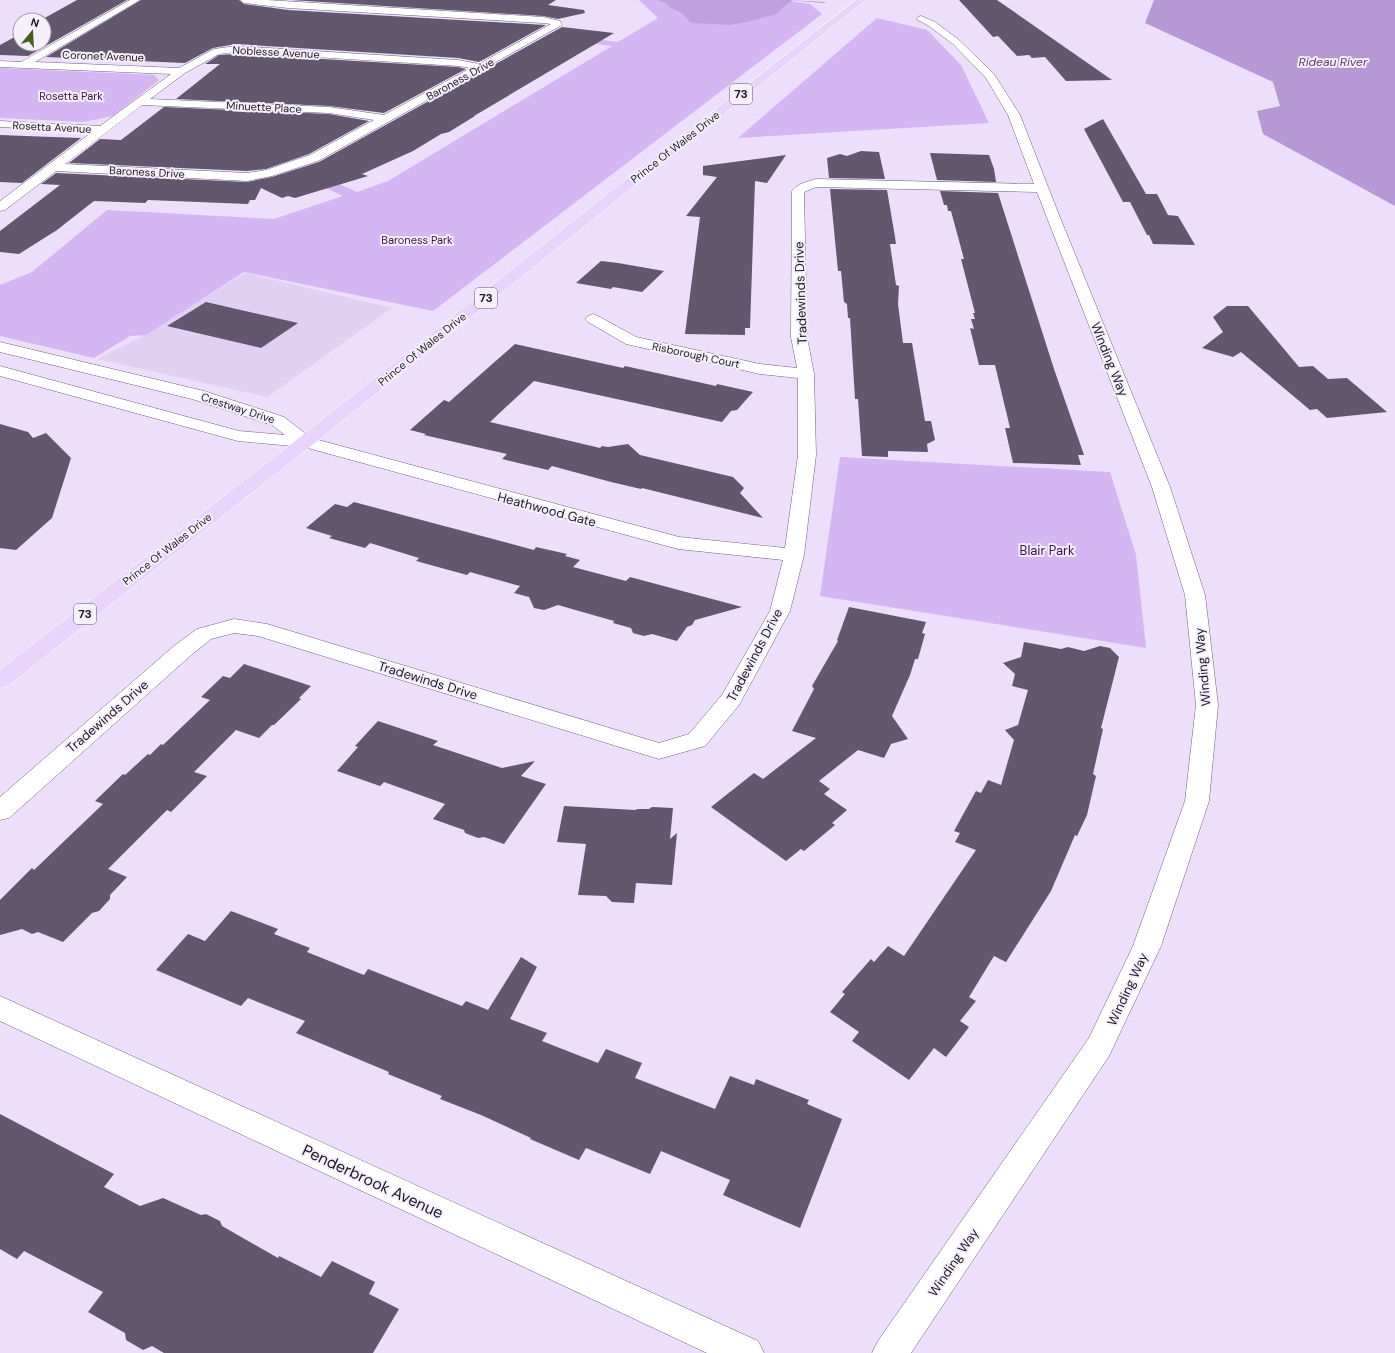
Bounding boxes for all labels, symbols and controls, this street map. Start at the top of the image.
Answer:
north arrow [12,12,52,52]
text: N [29,15,41,30]
street label: Noblesse Avenue [232,43,320,61]
street label: Coronet Avenue [62,48,144,64]
water label: Rideau River [1299,54,1368,70]
street label: Baroness Drive [424,55,496,103]
road number: 73 [730,84,752,104]
park label: Rosetta Park [39,89,103,103]
street label: Minuette Place [226,98,302,116]
street label: Prince Of Wales Drive [628,108,722,186]
street label: Rosetta Avenue [12,118,92,136]
street label: Baroness Drive [109,163,185,181]
park label: Baroness Park [381,233,453,247]
street label: Tradewinds Drive [790,241,811,345]
road number: 73 [475,288,497,308]
street label: Prince Of Wales Drive [375,309,469,389]
street label: Winding Way [1087,320,1132,399]
street label: Risborough Court [651,339,741,371]
street label: Crestway Drive [199,389,277,427]
street label: Heathwood Gate [496,488,598,531]
street label: Prince Of Wales Drive [120,510,214,588]
park label: Blair Park [1020,542,1075,559]
road number: 73 [74,604,96,624]
street label: Tradewinds Drive [723,606,786,705]
street label: Winding Way [1191,627,1214,707]
street label: Tradewinds Drive [376,657,480,704]
street label: Tradewinds Drive [63,676,152,757]
street label: Winding Way [1103,950,1152,1028]
street label: Penderbrook Avenue [299,1140,447,1223]
street label: Winding Way [924,1225,982,1300]

